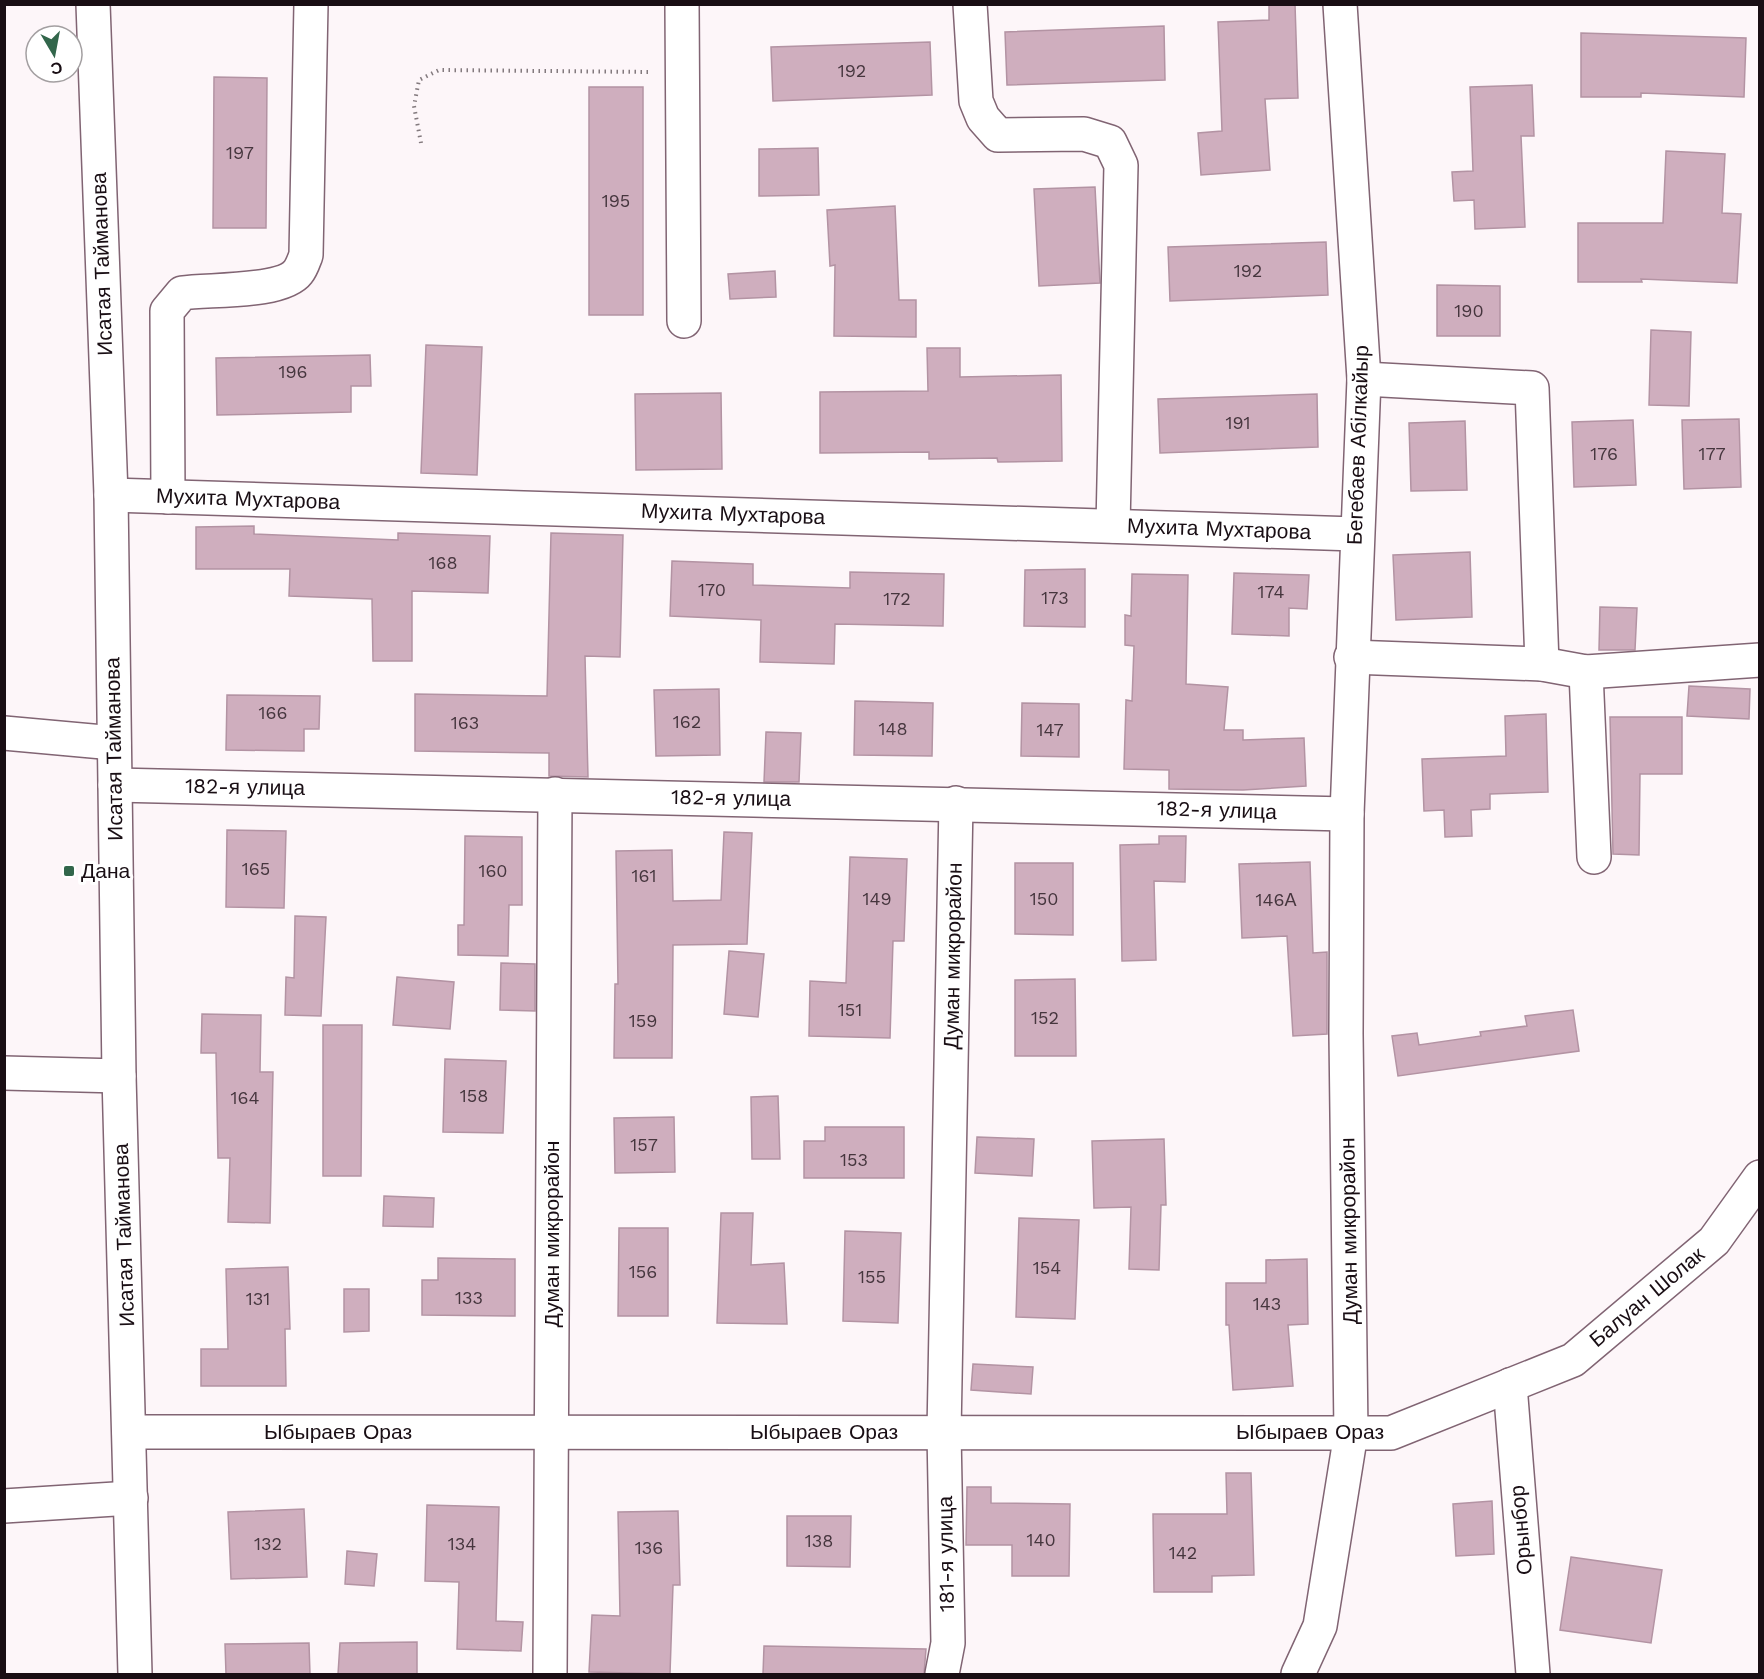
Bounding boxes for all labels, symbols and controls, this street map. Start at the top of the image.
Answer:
north arrow [24,24,84,84]
text: С [49,58,64,79]
house number: 192 [838,60,866,81]
house number: 197 [226,142,254,163]
street label: Исатая Тайманова [86,171,117,356]
house number: 195 [602,190,630,211]
house number: 192 [1234,260,1262,281]
house number: 190 [1454,300,1484,321]
street label: Бегебаев Абілкайыр [1342,345,1373,545]
house number: 196 [278,361,308,382]
house number: 191 [1225,412,1251,433]
house number: 176 [1590,443,1618,464]
house number: 177 [1698,443,1726,464]
street label: Мухита Мухтарова [156,483,341,514]
street label: Мухита Мухтарова [641,498,826,529]
street label: Мухита Мухтарова [1127,513,1312,544]
house number: 168 [428,552,458,573]
house number: 170 [698,579,726,600]
house number: 174 [1258,581,1284,602]
house number: 173 [1041,587,1069,608]
house number: 172 [883,588,911,609]
street label: Исатая Тайманова [99,657,128,841]
house number: 166 [259,702,287,723]
house number: 162 [673,711,701,732]
house number: 163 [451,712,479,733]
house number: 148 [878,718,908,739]
house number: 147 [1036,719,1064,740]
street label: 182-я улица [185,773,305,800]
street label: 182-я улица [671,784,791,811]
street label: 182-я улица [1157,795,1278,824]
place label: Дана [81,858,130,883]
house number: 165 [242,858,270,879]
house number: 160 [478,860,508,881]
street label: Думан микрорайон [938,862,967,1050]
marker: Дана [62,864,76,878]
house number: 161 [632,865,656,886]
house number: 149 [862,888,892,909]
house number: 150 [1030,888,1058,909]
house number: 146А [1256,889,1296,910]
house number: 151 [838,999,862,1020]
house number: 152 [1031,1007,1059,1028]
house number: 159 [629,1010,657,1031]
house number: 158 [460,1085,488,1106]
house number: 164 [231,1087,259,1108]
house number: 157 [630,1134,658,1155]
street label: Думан микрорайон [1334,1137,1363,1325]
street label: Думан микрорайон [539,1141,564,1327]
street label: Исатая Тайманова [108,1142,139,1327]
house number: 153 [840,1149,868,1170]
street label: Балуан Шолак [1584,1241,1710,1352]
house number: 154 [1033,1257,1061,1278]
house number: 156 [629,1261,657,1282]
house number: 155 [858,1266,886,1287]
house number: 133 [455,1287,483,1308]
house number: 131 [246,1288,270,1309]
house number: 143 [1253,1293,1281,1314]
street label: Ыбыраев Ораз [264,1419,412,1444]
street label: Ыбыраев Ораз [750,1419,898,1444]
street label: Ыбыраев Ораз [1236,1419,1384,1444]
street label: Орынбор [1504,1484,1537,1576]
street label: 181-я улица [932,1495,959,1612]
house number: 140 [1026,1529,1056,1550]
house number: 138 [805,1530,833,1551]
house number: 132 [254,1533,282,1554]
house number: 134 [448,1533,476,1554]
house number: 136 [635,1537,663,1558]
house number: 142 [1169,1542,1197,1563]

